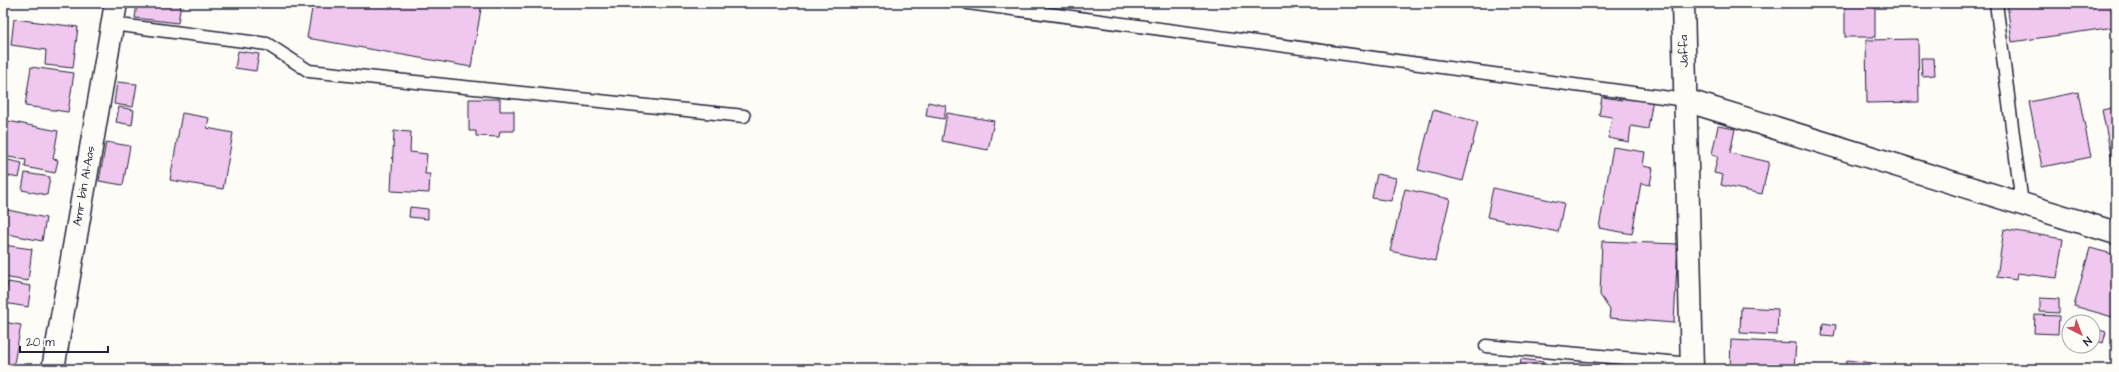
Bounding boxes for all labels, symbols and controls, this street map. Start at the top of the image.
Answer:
street label: Jaffa [1675,34,1693,68]
street label: Amr bin Al-Aas [69,145,99,227]
north arrow [2061,314,2101,354]
scale bar [20,328,108,354]
text: N [2080,333,2095,349]
text: 20 m [26,334,55,351]

